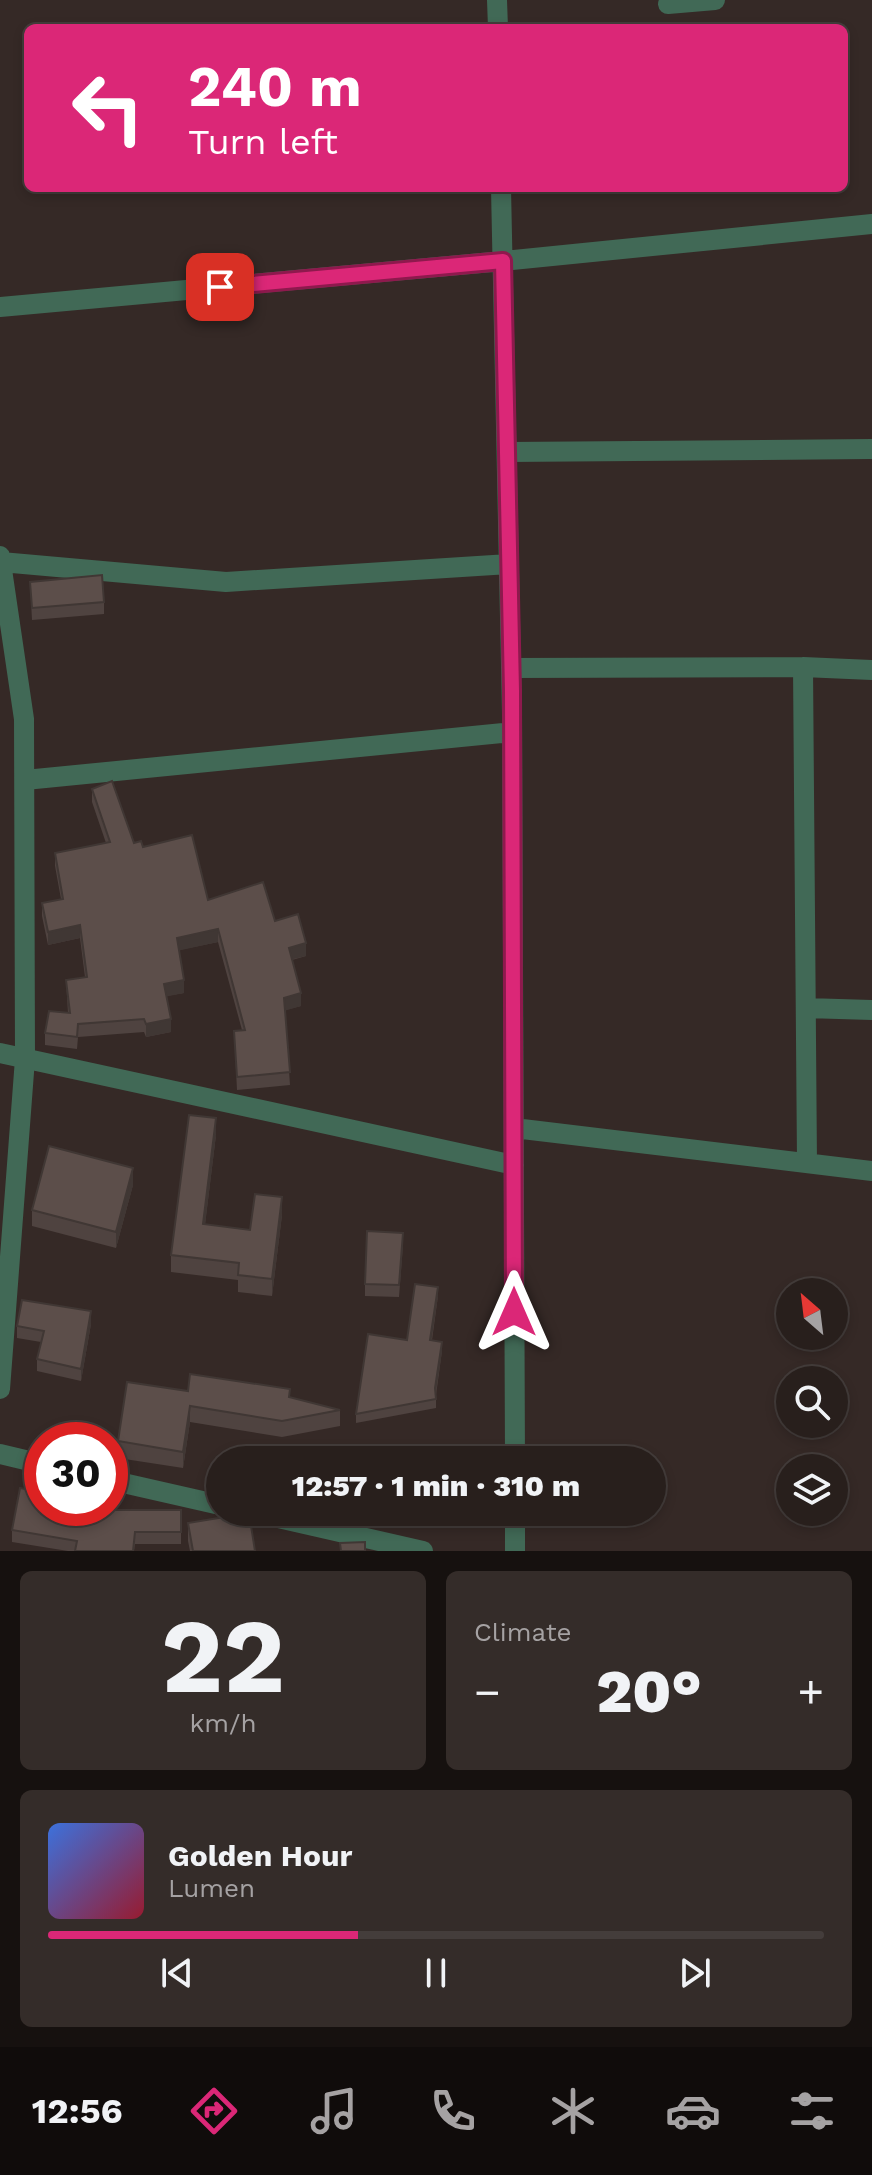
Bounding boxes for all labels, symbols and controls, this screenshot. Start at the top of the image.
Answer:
text: 240 m [188,54,362,120]
icon: left [56,56,160,160]
text: Turn left [188,121,338,163]
pin [186,253,254,321]
icon: arrive [198,265,242,309]
position arrow [472,1270,556,1354]
north arrow [776,1278,848,1350]
map controls [776,1278,848,1526]
button: search [776,1366,848,1438]
speed limit sign: 30 [24,1422,128,1526]
button: layers [776,1454,848,1526]
text: 12:57 · 1 min · 310 m [292,1468,580,1503]
text: 22 [161,1595,285,1717]
text: Climate [474,1617,572,1647]
text: 20° [596,1656,702,1727]
text: − [474,1666,501,1718]
text: + [797,1666,824,1718]
text: km/h [190,1708,256,1738]
text: Golden Hour [168,1838,352,1873]
text: Lumen [168,1873,255,1903]
icon: previous [155,1951,199,1995]
icon: pause [414,1951,458,1995]
icon: next [673,1951,717,1995]
icon: directions [186,2083,242,2139]
icon: music [306,2083,362,2139]
icon: phone [425,2083,481,2139]
icon: climate [545,2083,601,2139]
icon: car [665,2083,721,2139]
icon: filters [784,2083,840,2139]
text: 12:56 [32,2090,123,2132]

